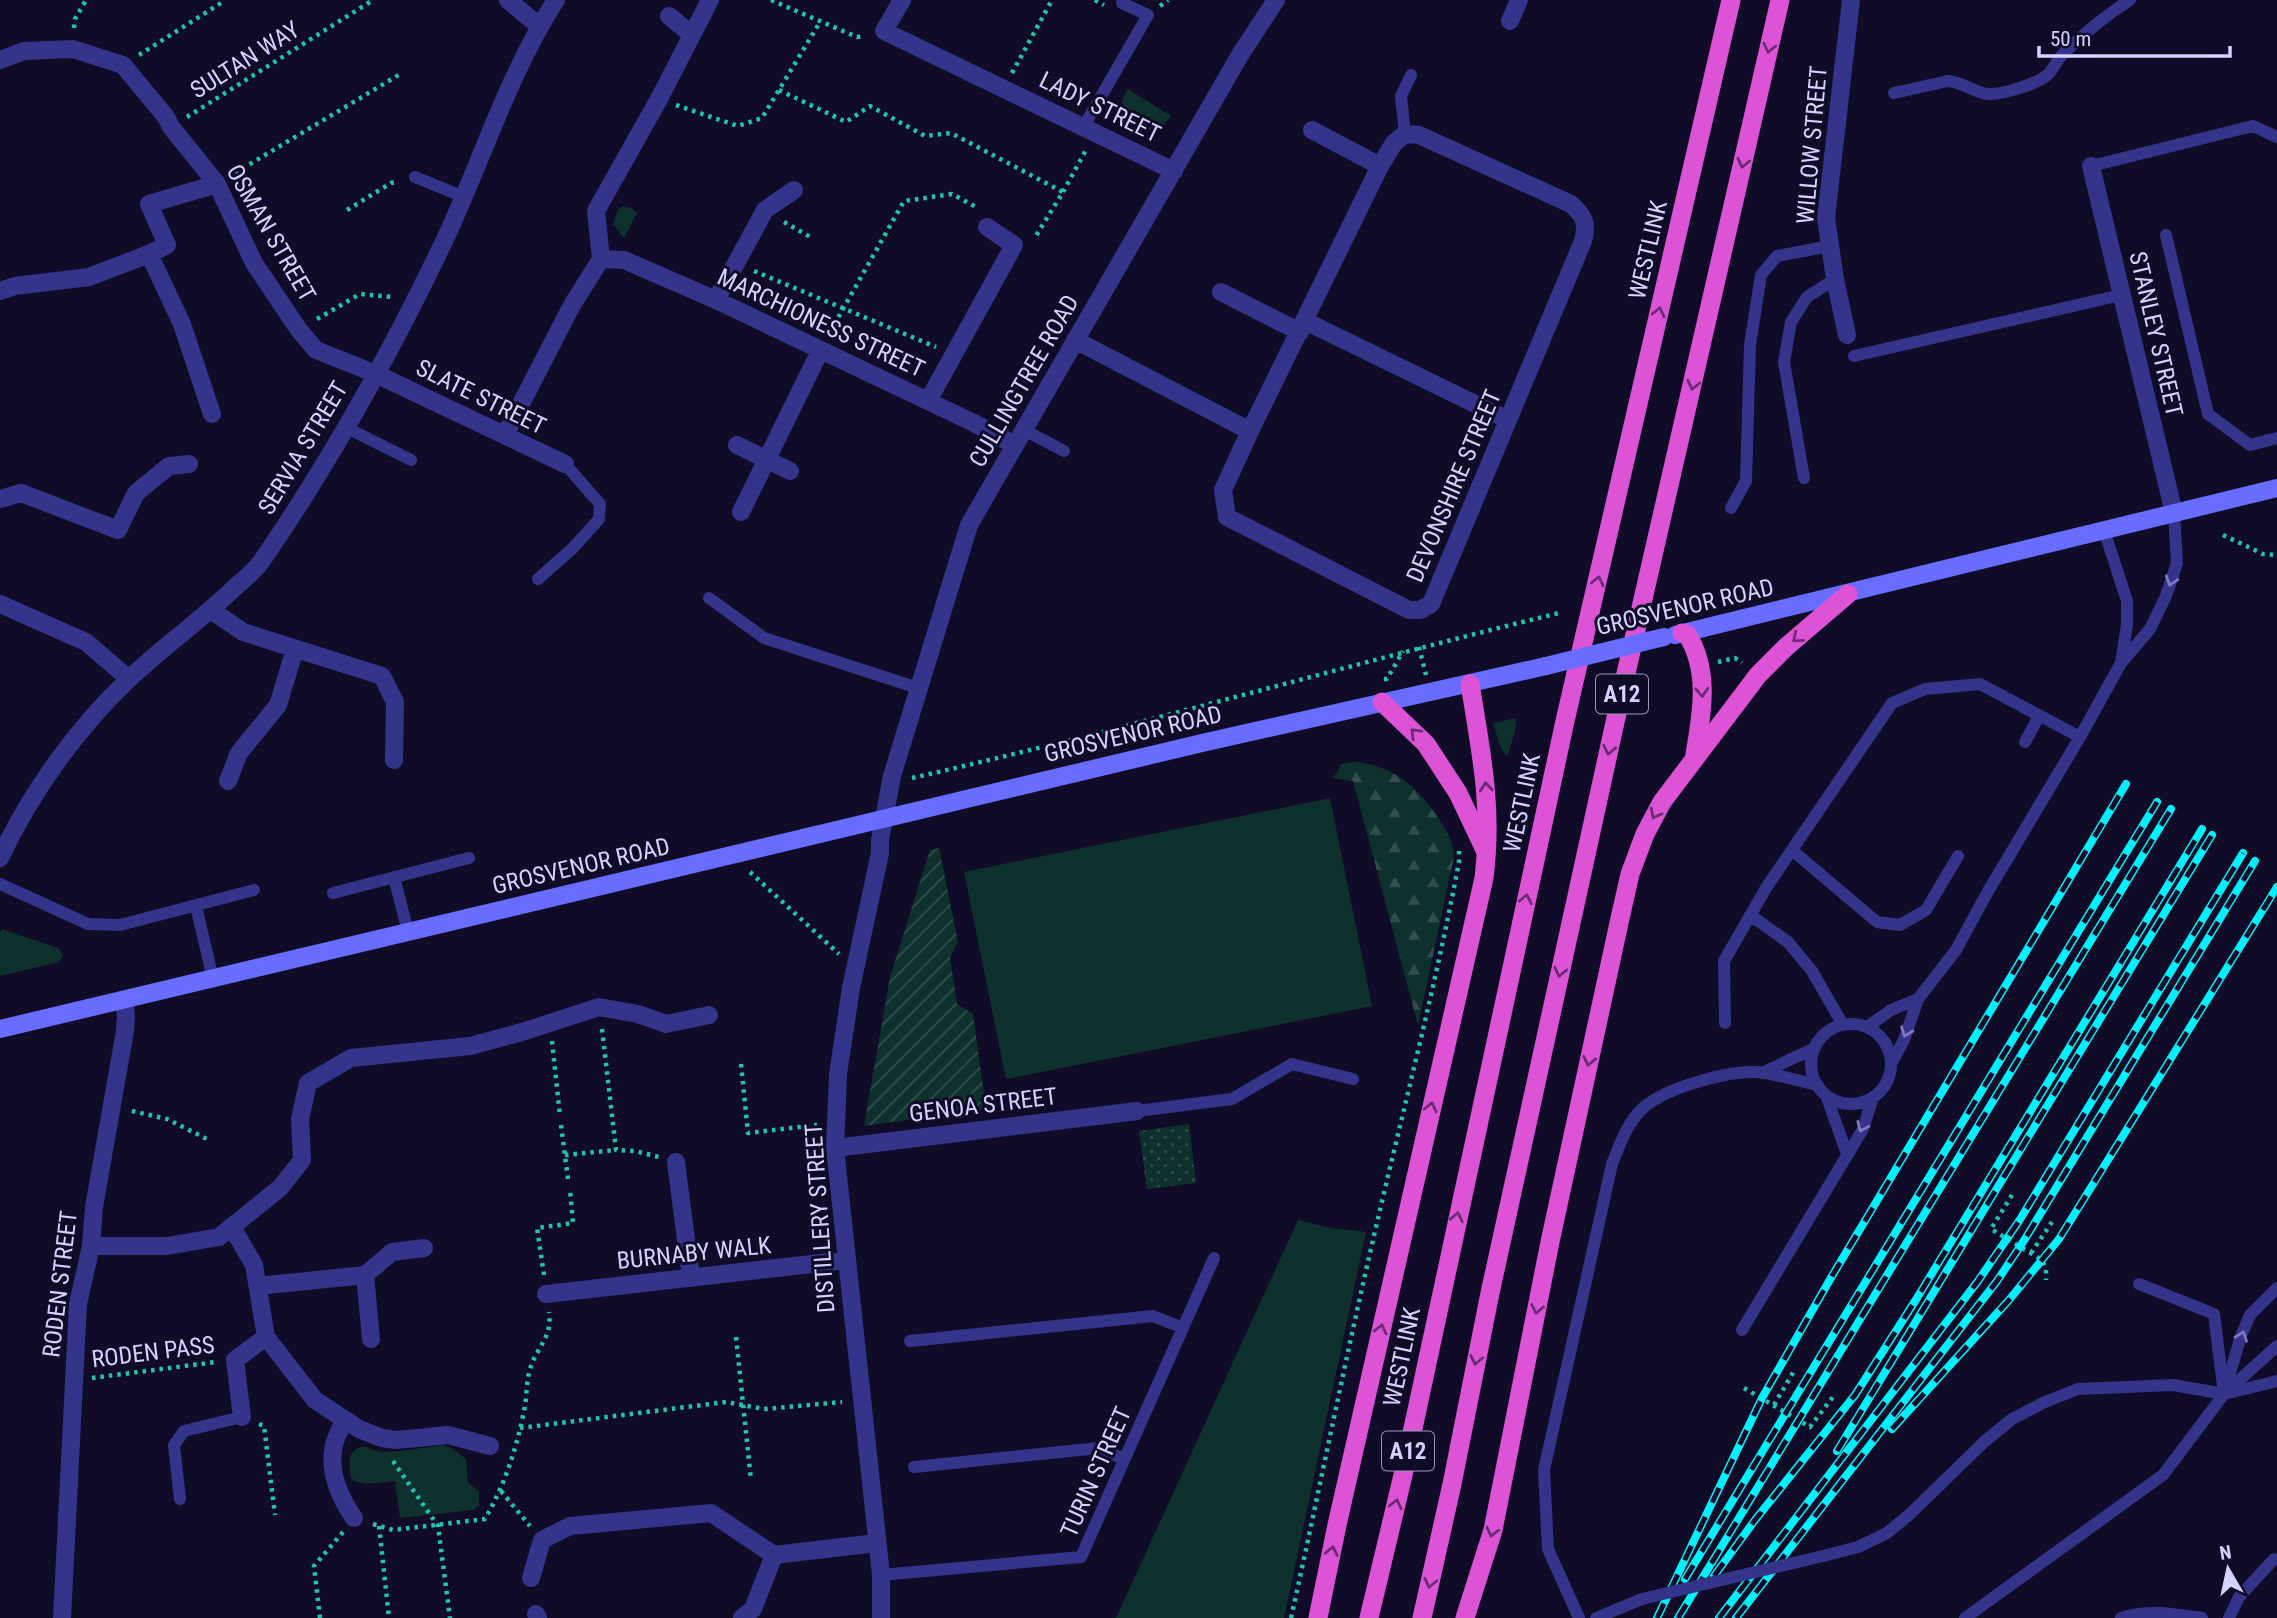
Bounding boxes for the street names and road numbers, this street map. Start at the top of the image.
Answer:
street label: SULTAN WAY [185,15,305,104]
street label: WILLOW STREET [1791,65,1833,225]
street label: LADY STREET [1035,66,1165,148]
street label: OSMAN STREET [220,159,322,307]
street label: WESTLINK [1623,198,1673,302]
street label: STANLEY STREET [2123,249,2189,419]
street label: MARCHIONESS STREET [713,263,929,383]
street label: CULLINGTREE ROAD [963,290,1085,472]
street label: SLATE STREET [412,354,550,440]
street label: SERVIA STREET [252,376,354,520]
street label: DEVONSHIRE STREET [1401,386,1507,586]
street label: GROSVENOR ROAD [1594,573,1776,641]
road number: A12 [1596,674,1648,714]
street label: GROSVENOR ROAD [1042,700,1224,768]
street label: WESTLINK [1498,751,1546,855]
street label: GROSVENOR ROAD [490,832,672,900]
street label: GENOA STREET [907,1082,1059,1128]
street label: DISTILLERY STREET [799,1122,841,1314]
street label: RODEN STREET [37,1209,83,1359]
street label: BURNABY WALK [616,1231,772,1275]
street label: WESTLINK [1378,1305,1426,1409]
street label: RODEN PASS [90,1331,216,1373]
street label: TURIN STREET [1055,1403,1137,1541]
road number: A12 [1382,1432,1434,1470]

